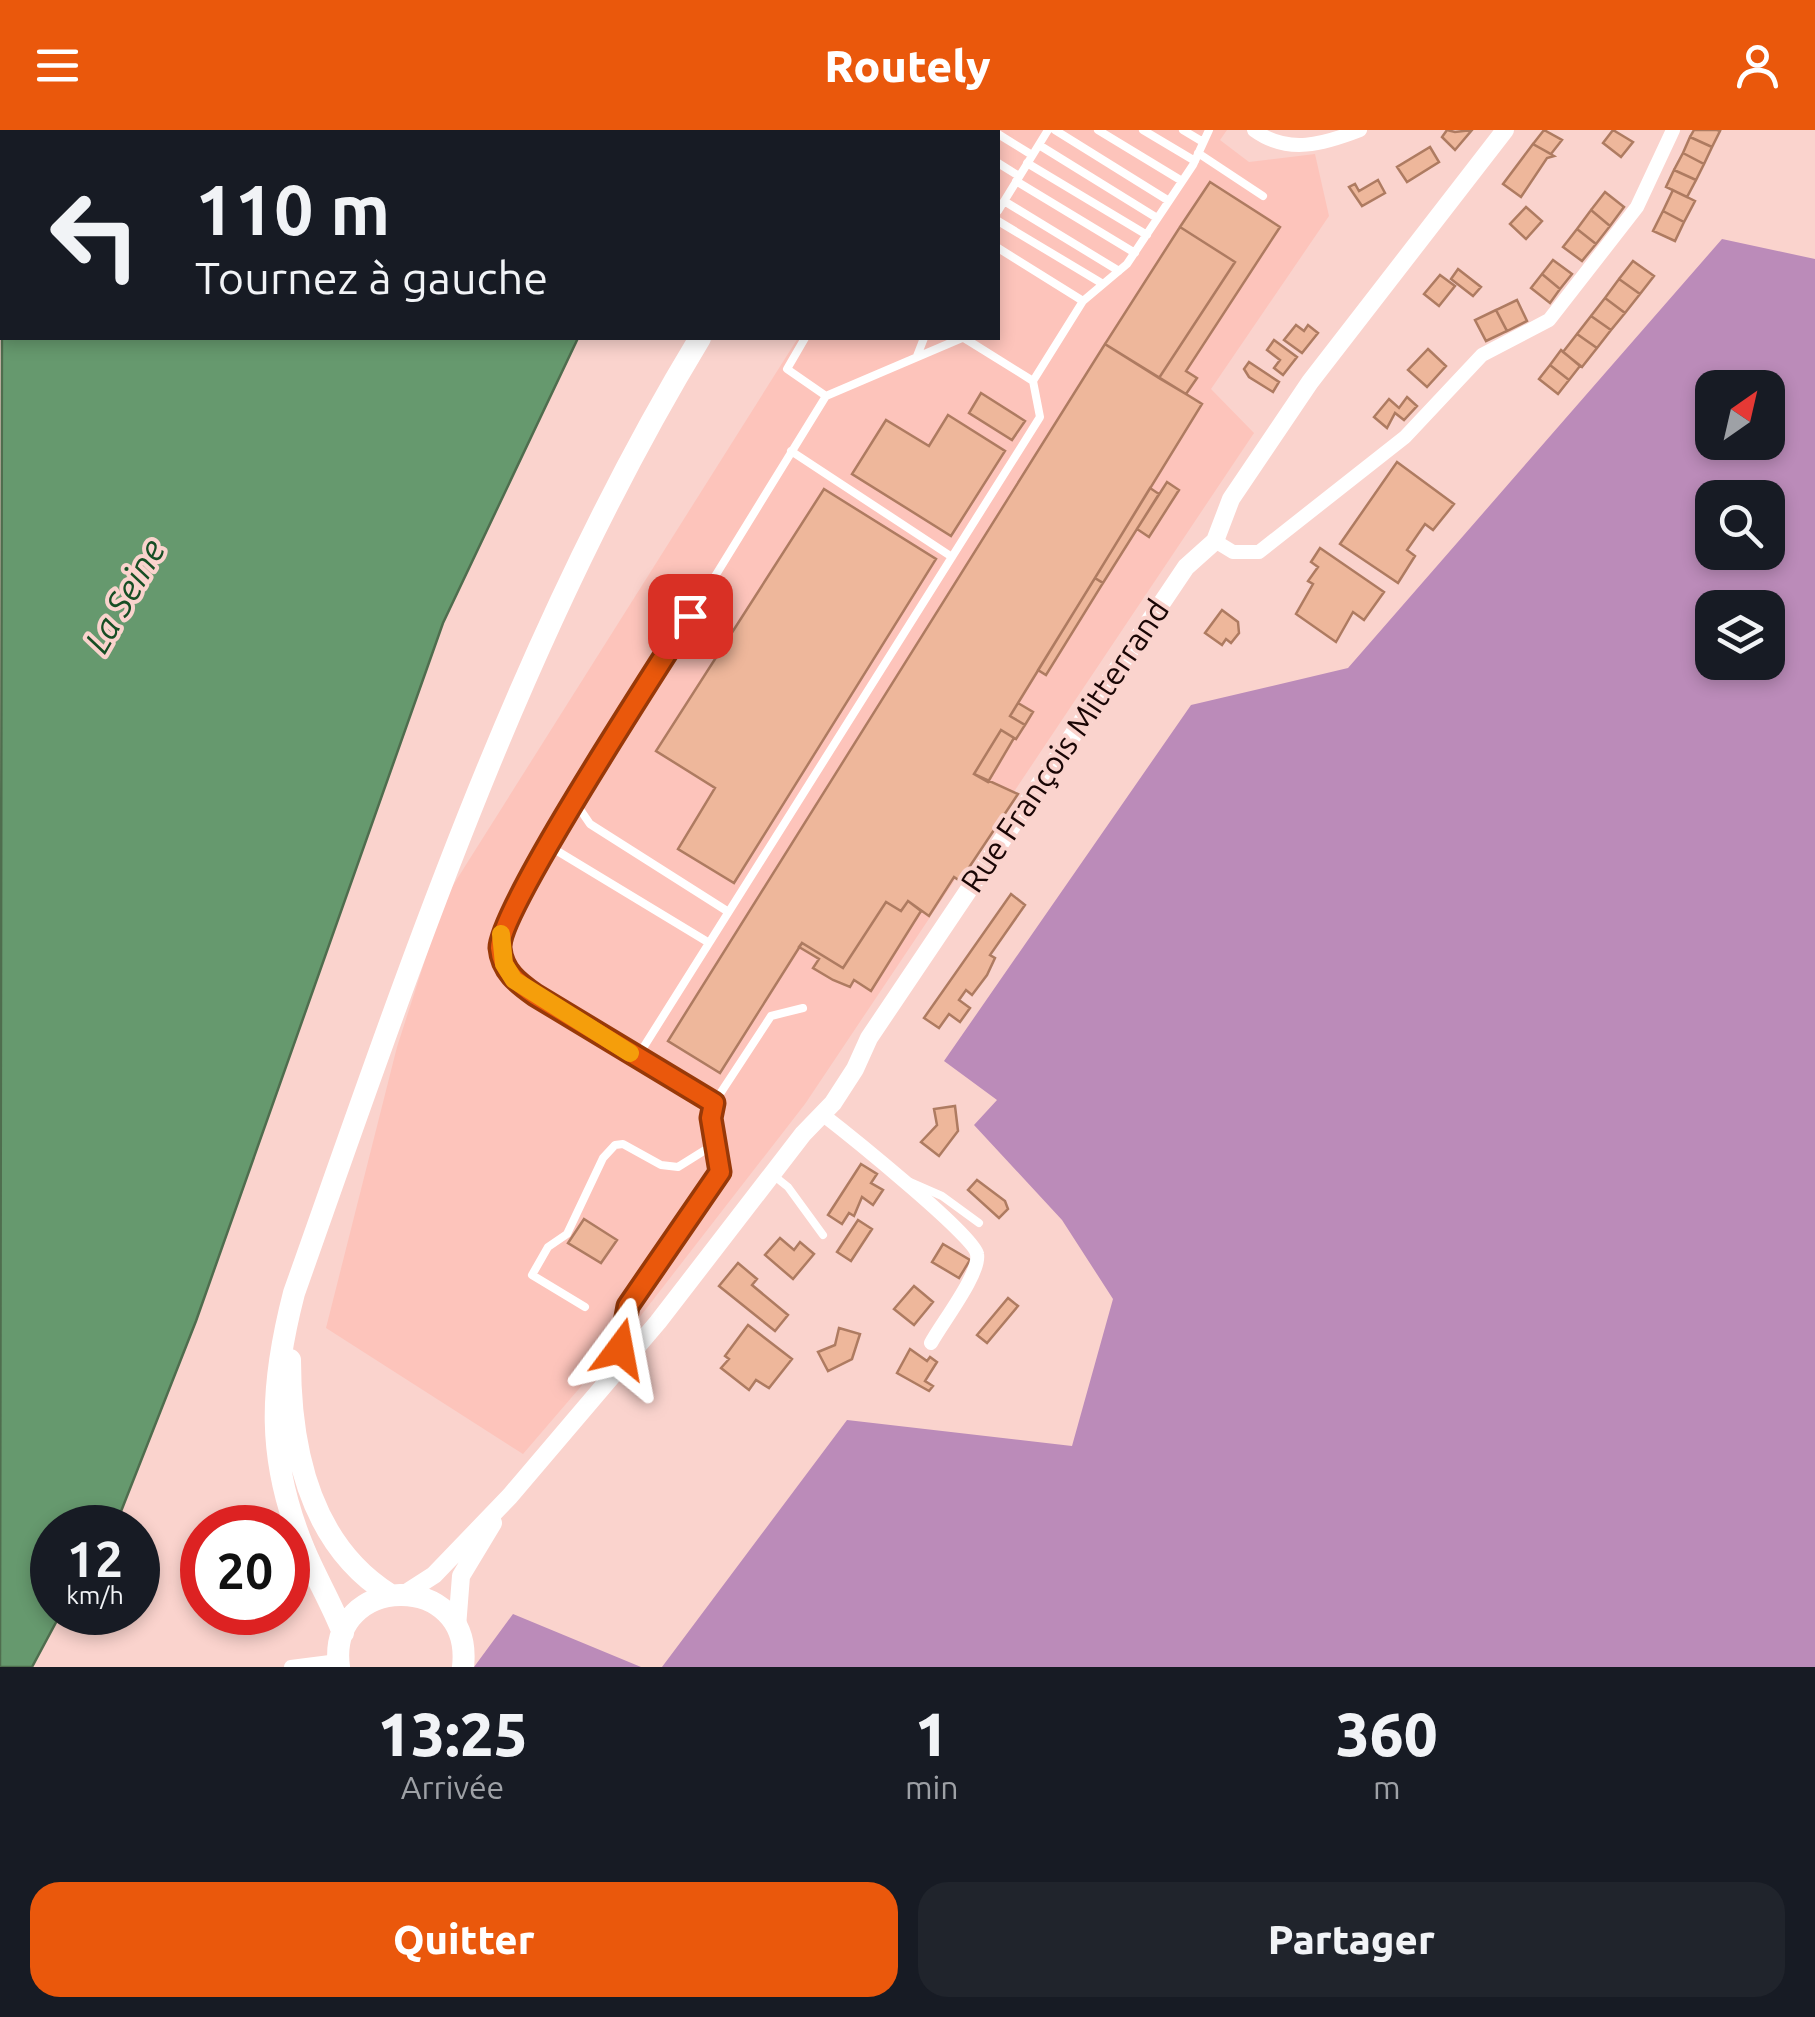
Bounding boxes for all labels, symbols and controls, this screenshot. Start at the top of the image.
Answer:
icon: menu [30,38,85,93]
icon: person [1730,38,1785,93]
text: Routely [824,40,991,91]
icon: left [30,170,160,300]
text: 110 m [195,170,390,248]
text: Tournez à gauche [195,252,548,303]
north arrow [1695,370,1785,460]
map controls [1695,370,1785,680]
button: search [1695,480,1785,570]
water label: La Seine [76,531,173,659]
pin [648,574,733,659]
icon: arrive [663,589,718,644]
button: layers [1695,590,1785,680]
street label: Rue François Mitterrand [953,592,1176,898]
position arrow [568,1297,672,1401]
speed limit sign: 20 [180,1505,310,1635]
text: 12 [67,1530,123,1586]
text: km/h [66,1581,124,1609]
text: 13:25 [377,1700,528,1767]
text: 1 [915,1700,949,1767]
text: 360 [1336,1700,1438,1767]
text: Arrivée [401,1769,504,1805]
text: min [905,1769,959,1805]
text: m [1373,1769,1401,1805]
button: Quitter [30,1882,898,1997]
button: Partager [918,1882,1785,1997]

